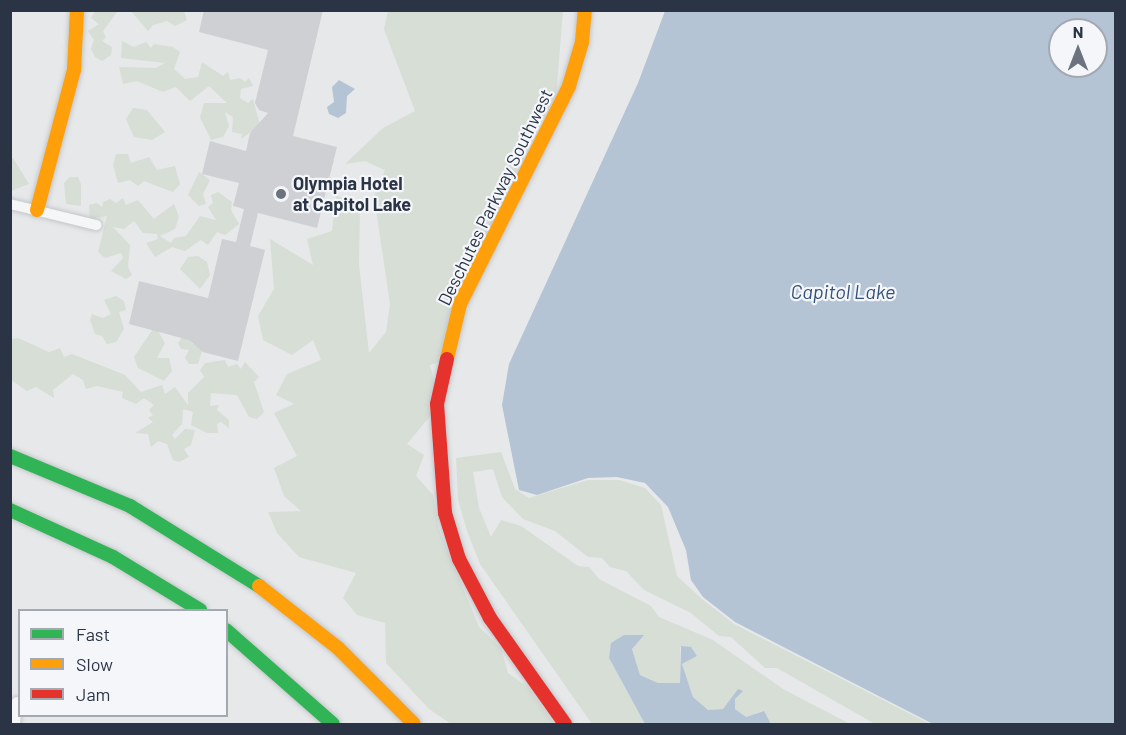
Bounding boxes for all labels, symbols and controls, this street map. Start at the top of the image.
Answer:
north arrow [1048,18,1108,78]
text: N [1073,22,1083,41]
street label: Deschutes Parkway Southwest [433,85,557,309]
place label: Olympia Hotel at Capitol Lake [293,173,411,216]
marker: Olympia Hotel at Capitol Lake [274,187,288,201]
water label: Capitol Lake [791,279,895,303]
legend [18,609,228,717]
text: Fast [76,623,110,645]
text: Slow [76,653,113,675]
text: Jam [76,683,110,705]

